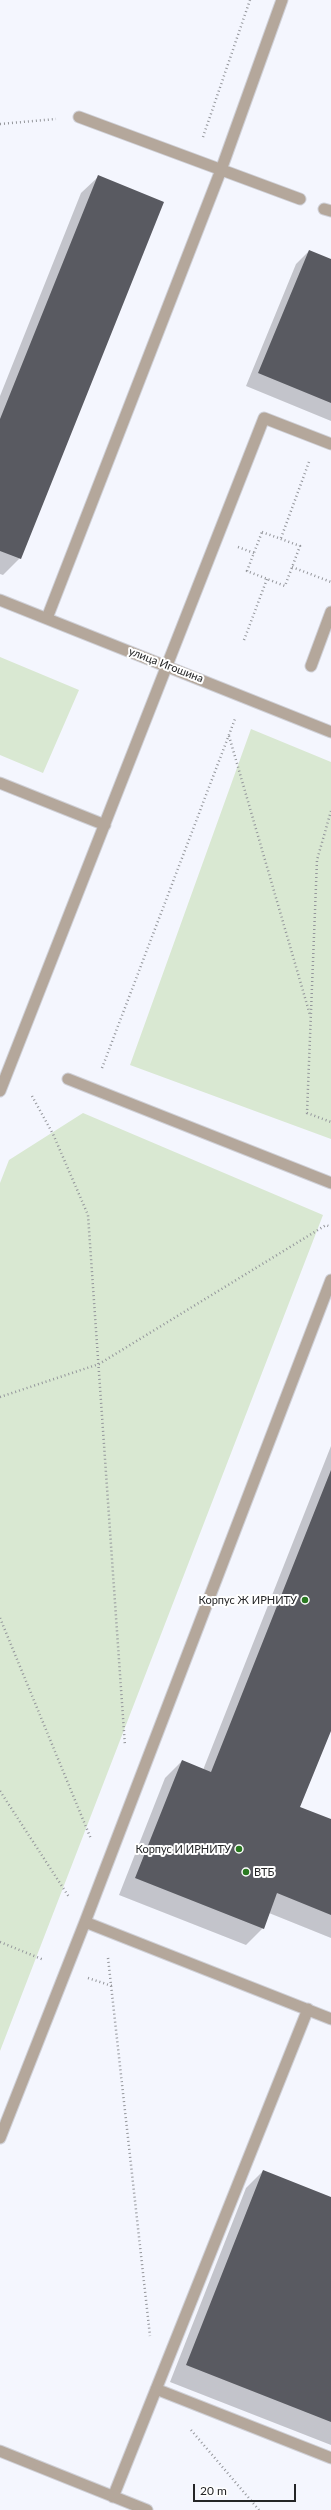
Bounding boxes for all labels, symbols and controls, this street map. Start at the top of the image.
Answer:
street label: улица Игошина [127,645,205,685]
place label: Корпус Ж ИРНИТУ [198,1593,297,1607]
marker: Корпус Ж ИРНИТУ [300,1595,310,1605]
place label: Корпус И ИРНИТУ [135,1842,231,1856]
marker: Корпус И ИРНИТУ [234,1844,244,1854]
place label: ВТБ [254,1865,274,1879]
marker: ВТБ [241,1867,251,1877]
scale bar [195,2476,298,2502]
text: 20 m [200,2483,227,2498]

